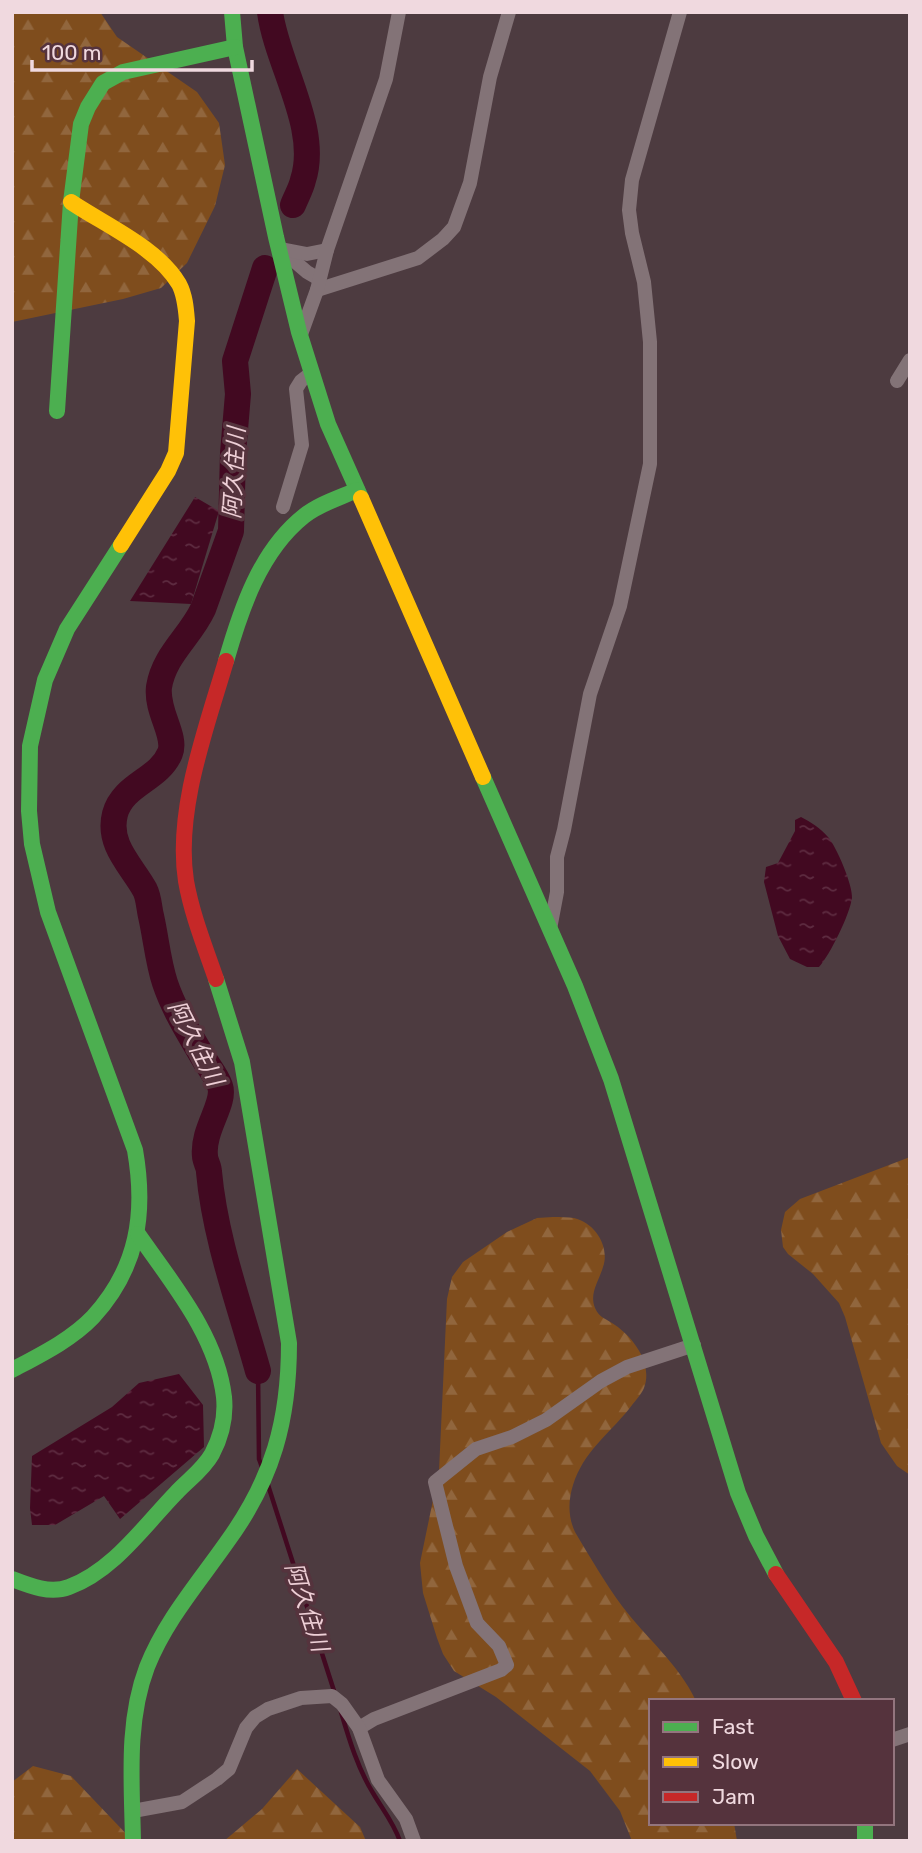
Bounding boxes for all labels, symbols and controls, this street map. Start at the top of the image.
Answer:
scale bar [32,28,252,72]
text: 100 m [42,40,101,65]
water label: 阿久住川 [218,423,251,520]
water label: 阿久住川 [163,996,231,1093]
water label: 阿久住川 [279,1559,335,1658]
legend [649,1699,894,1825]
text: Fast [712,1714,754,1739]
text: Slow [712,1749,759,1774]
text: Jam [712,1784,756,1809]

